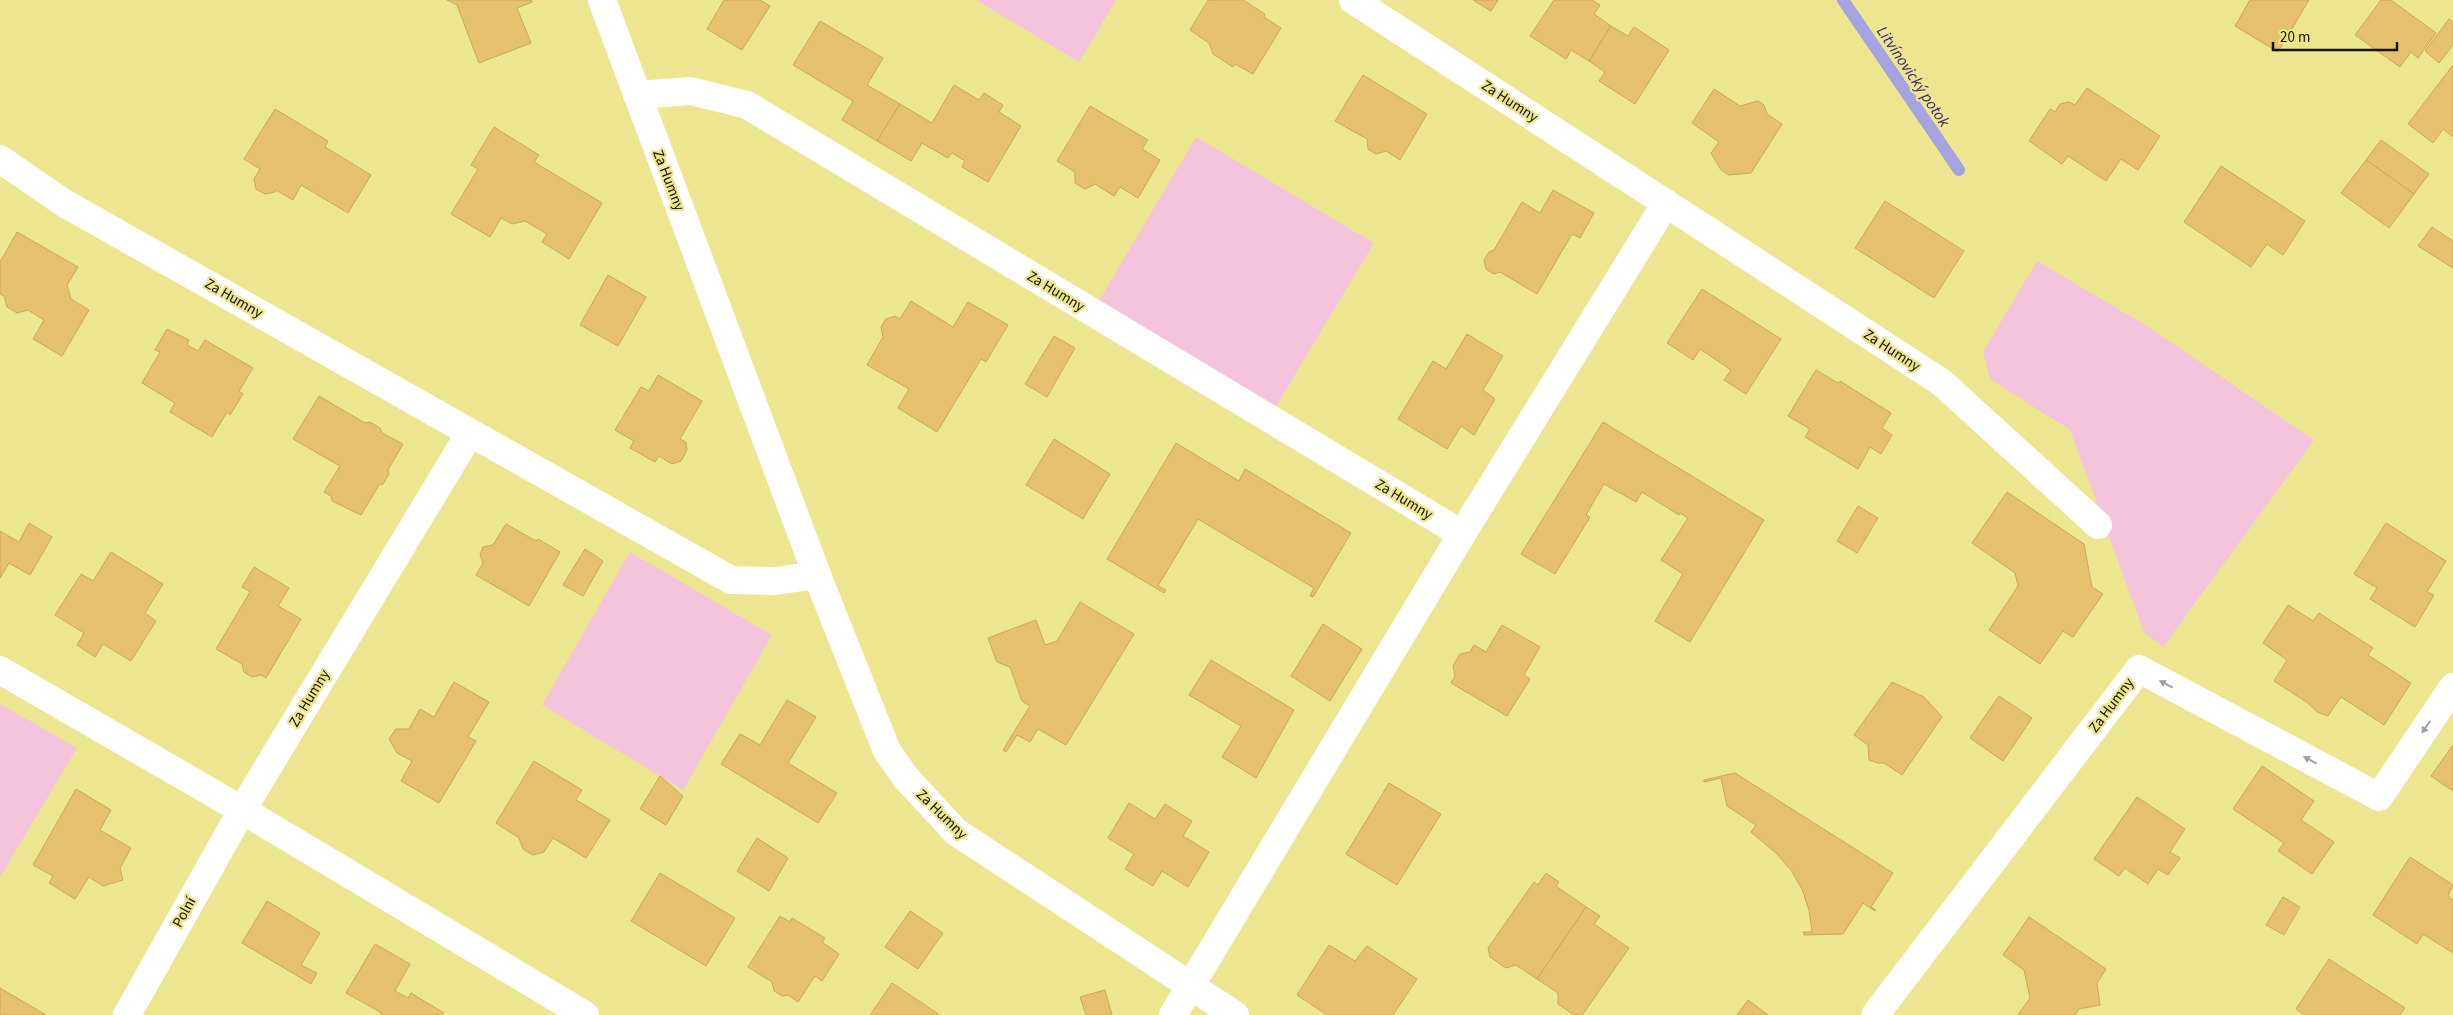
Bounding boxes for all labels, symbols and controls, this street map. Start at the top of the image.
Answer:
scale bar [2273,20,2397,52]
water label: Litvínovický potok [1871,22,1955,132]
text: 20 m [2280,27,2310,48]
street label: Za Humny [1477,75,1542,128]
street label: Za Humny [647,147,690,214]
street label: Za Humny [1023,266,1089,317]
street label: Za Humny [201,273,267,324]
street label: Za Humny [1859,324,1924,377]
street label: Za Humny [1371,474,1437,525]
street label: Za Humny [284,665,335,731]
street label: Za Humny [2084,673,2139,737]
one-way arrow [2159,679,2173,688]
one-way arrow [2421,720,2431,734]
one-way arrow [2302,756,2317,764]
street label: Za Humny [911,785,972,844]
street label: Polní [168,892,202,931]

